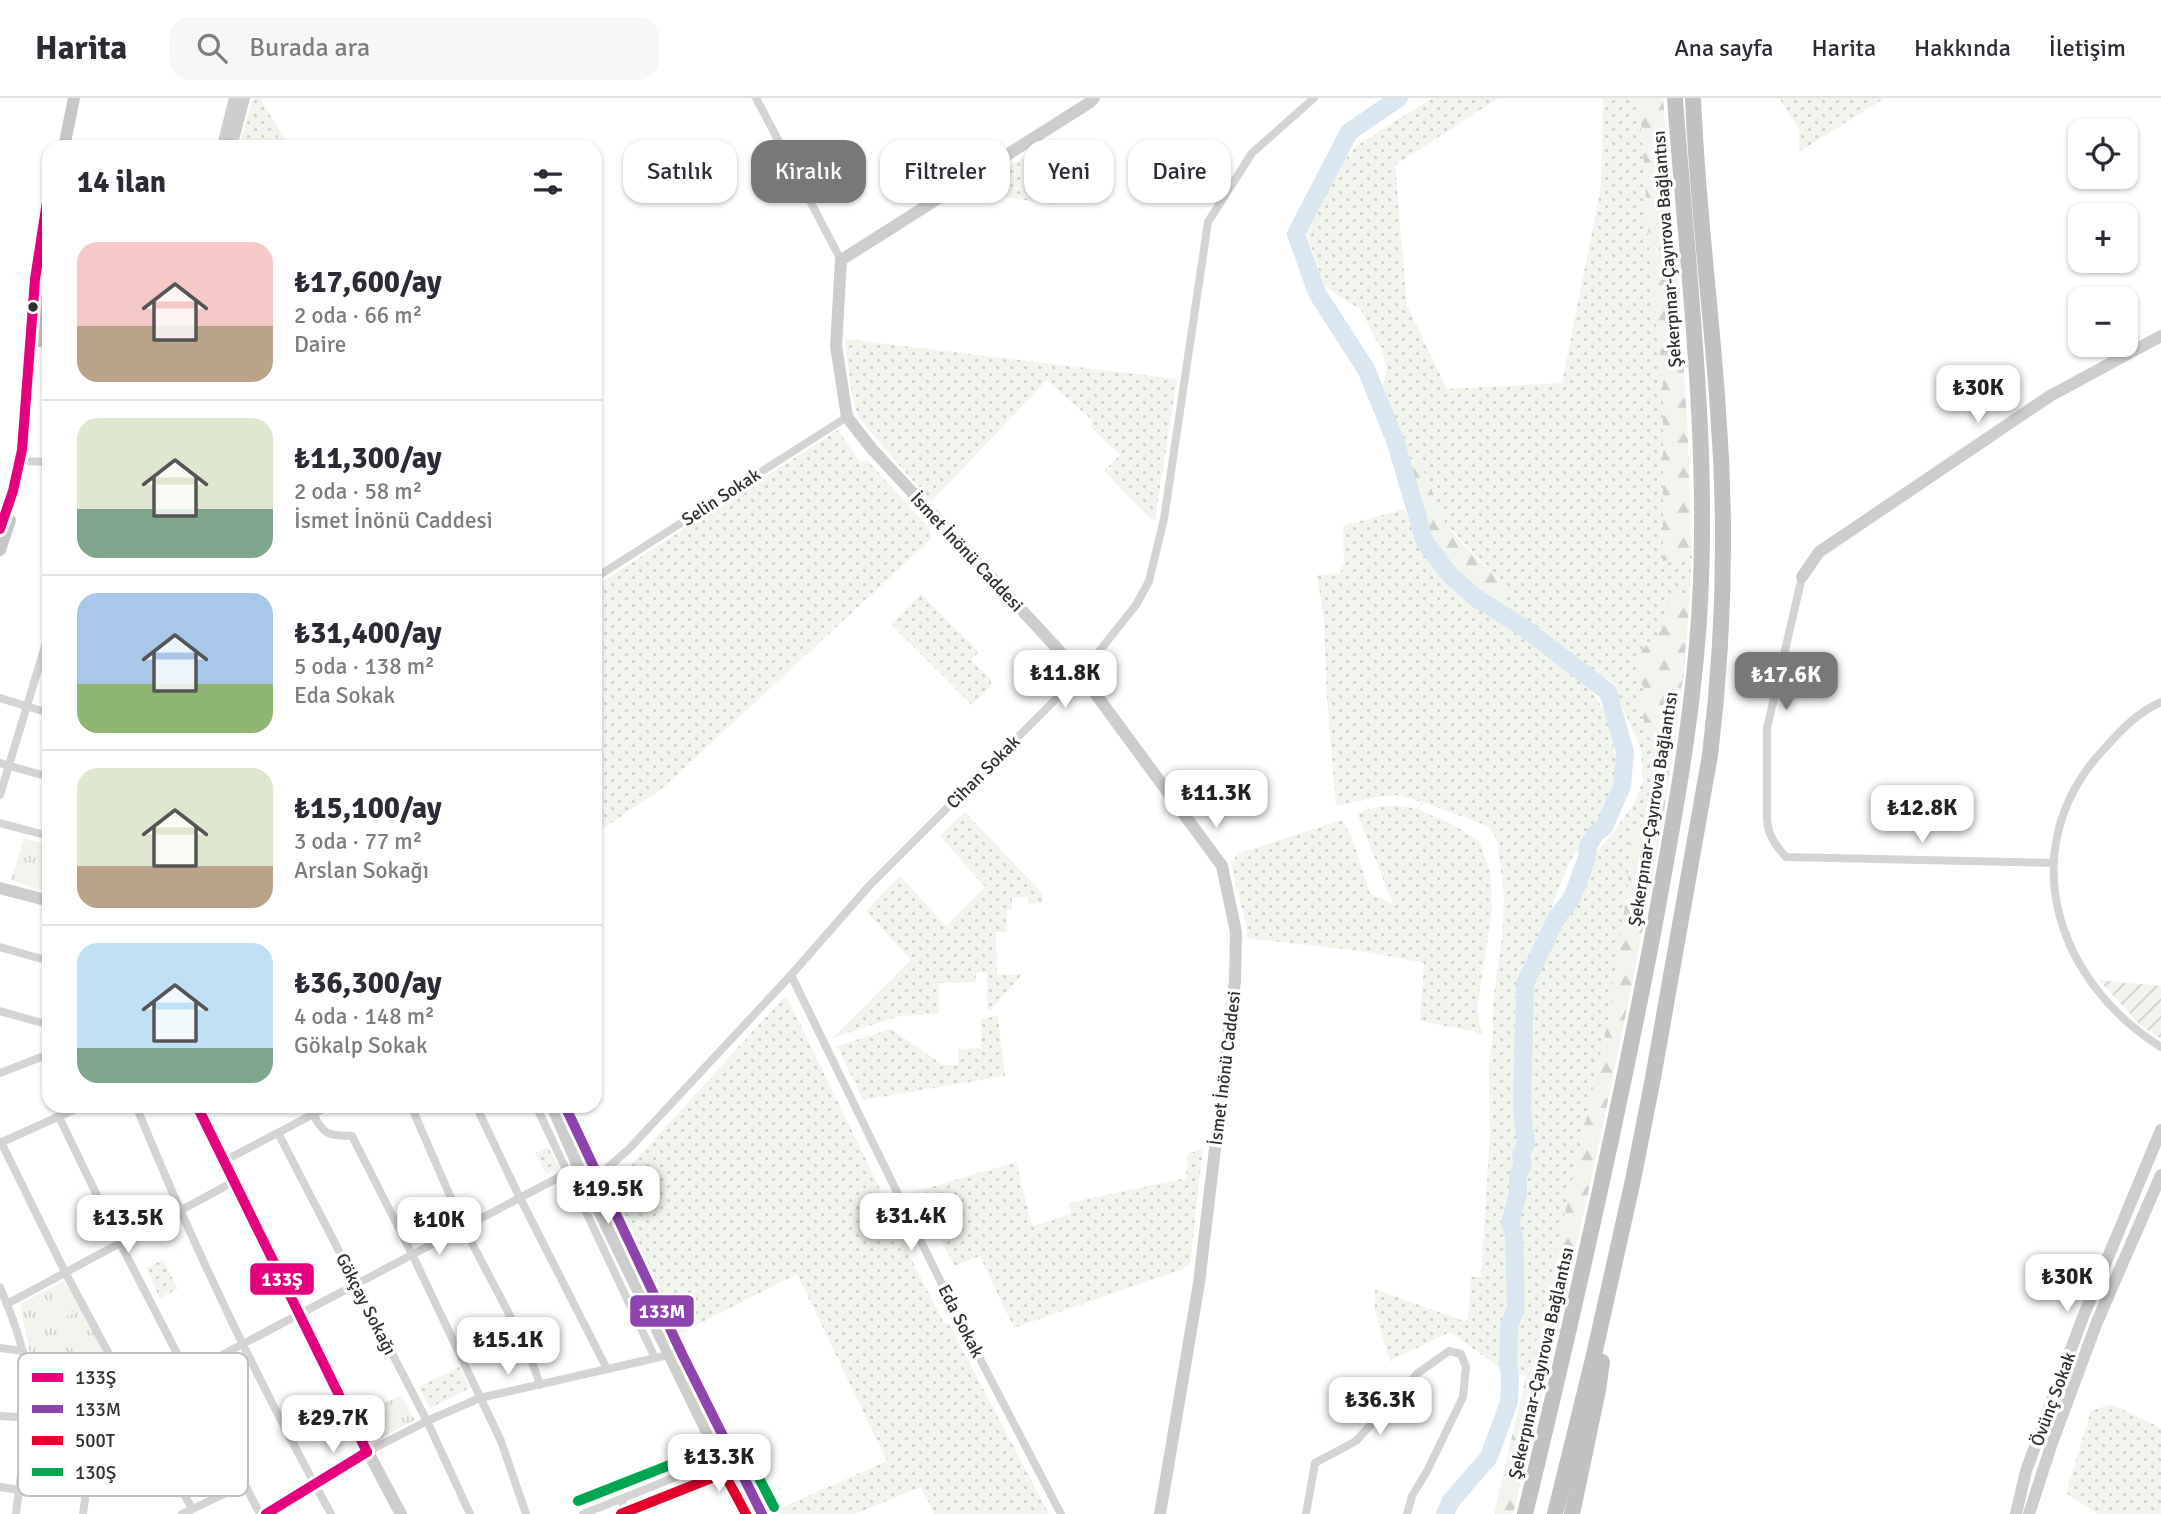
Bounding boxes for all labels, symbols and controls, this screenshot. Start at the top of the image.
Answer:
search box [169,17,659,80]
text: Harita [35,28,127,69]
icon: search [193,29,231,67]
text: Burada ara [249,32,370,64]
text: Ana sayfa [1674,33,1774,63]
text: Harita [1812,33,1876,63]
text: Hakkında [1914,33,2011,63]
text: İletişim [2049,33,2126,63]
map controls [2068,119,2138,357]
button: locate [2068,119,2138,189]
street label: Şekerpınar-Çayırova Bağlantısı [1648,130,1686,368]
chip: Satılık [623,140,737,203]
chip: Kiralık [751,140,866,203]
chip: Filtreler [880,140,1010,203]
chip: Yeni [1024,140,1114,203]
chip: Daire [1128,140,1231,203]
icon: filters [529,163,567,201]
text: 14 ilan [77,164,166,201]
button: + [2068,203,2138,273]
text: ₺17,600/ay [294,264,442,301]
icon: home [133,270,217,354]
button: − [2068,287,2138,357]
unlabelled marker [26,300,40,314]
text: 2 oda · 66 m² [294,301,422,330]
text: Daire [294,330,346,359]
pin: ₺30K [1937,366,2019,425]
text: ₺30K [1952,373,2004,402]
text: ₺11,300/ay [294,440,442,477]
icon: home [133,446,217,530]
street label: Selin Sokak [678,463,764,531]
text: 2 oda · 58 m² [294,477,422,506]
street label: İsmet İnönü Caddesi [906,488,1028,616]
text: İsmet İnönü Caddesi [294,506,493,535]
text: ₺31,400/ay [294,615,442,652]
icon: home [133,621,217,705]
pin: ₺11.8K [1008,650,1122,710]
text: 5 oda · 138 m² [294,652,435,681]
pin: ₺17.6K [1729,652,1843,712]
text: ₺11.8K [1030,658,1100,687]
text: ₺17.6K [1751,660,1821,689]
text: Eda Sokak [294,681,395,710]
street label: Şekerpınar-Çayırova Bağlantısı [1624,690,1682,928]
street label: Cihan Sokak [942,731,1024,813]
pin: ₺11.3K [1159,770,1273,830]
text: ₺11.3K [1181,778,1251,807]
pin: ₺12.8K [1865,786,1979,845]
text: ₺15,100/ay [294,790,442,827]
text: ₺12.8K [1887,793,1957,822]
icon: home [133,796,217,880]
text: 3 oda · 77 m² [294,827,422,856]
text: Arslan Sokağı [294,856,429,885]
text: ₺36,300/ay [294,965,442,1002]
icon: home [133,971,217,1055]
street label: İsmet İnönü Caddesi [1205,989,1245,1147]
text: 4 oda · 148 m² [294,1002,435,1031]
text: Gökalp Sokak [294,1031,427,1060]
pin: ₺19.5K [551,1166,665,1226]
text: ₺19.5K [573,1174,643,1203]
pin: ₺31.4K [854,1194,968,1253]
pin: ₺13.5K [71,1196,185,1255]
pin: ₺10K [398,1198,480,1257]
text: ₺31.4K [876,1201,946,1230]
text: ₺13.5K [93,1203,163,1232]
text: ₺10K [413,1205,465,1234]
street label: Şekerpınar-Çayırova Bağlantısı [1504,1245,1578,1481]
street label: Gökçay Sokağı [331,1249,401,1359]
pin: ₺30K [2026,1254,2108,1314]
line badge: 133Ş [249,1262,315,1296]
text: ₺30K [2041,1262,2093,1291]
text: 133Ş [261,1268,303,1292]
street label: Eda Sokak [933,1281,989,1361]
line badge: 133M [629,1294,695,1328]
text: 133M [639,1300,685,1324]
pin: ₺15.1K [451,1318,565,1377]
text: ₺15.1K [473,1325,543,1354]
street label: Övünç Sokak [2026,1349,2080,1449]
legend [18,1353,248,1496]
text: 133Ş [75,1366,116,1390]
pin: ₺36.3K [1323,1378,1437,1437]
text: ₺36.3K [1345,1385,1415,1414]
pin: ₺29.7K [276,1396,390,1455]
text: 133M [75,1398,121,1422]
text: ₺29.7K [298,1403,368,1432]
text: 500T [75,1429,116,1453]
pin: ₺13.3K [662,1434,776,1494]
text: ₺13.3K [684,1442,754,1471]
text: 130Ş [75,1461,116,1485]

